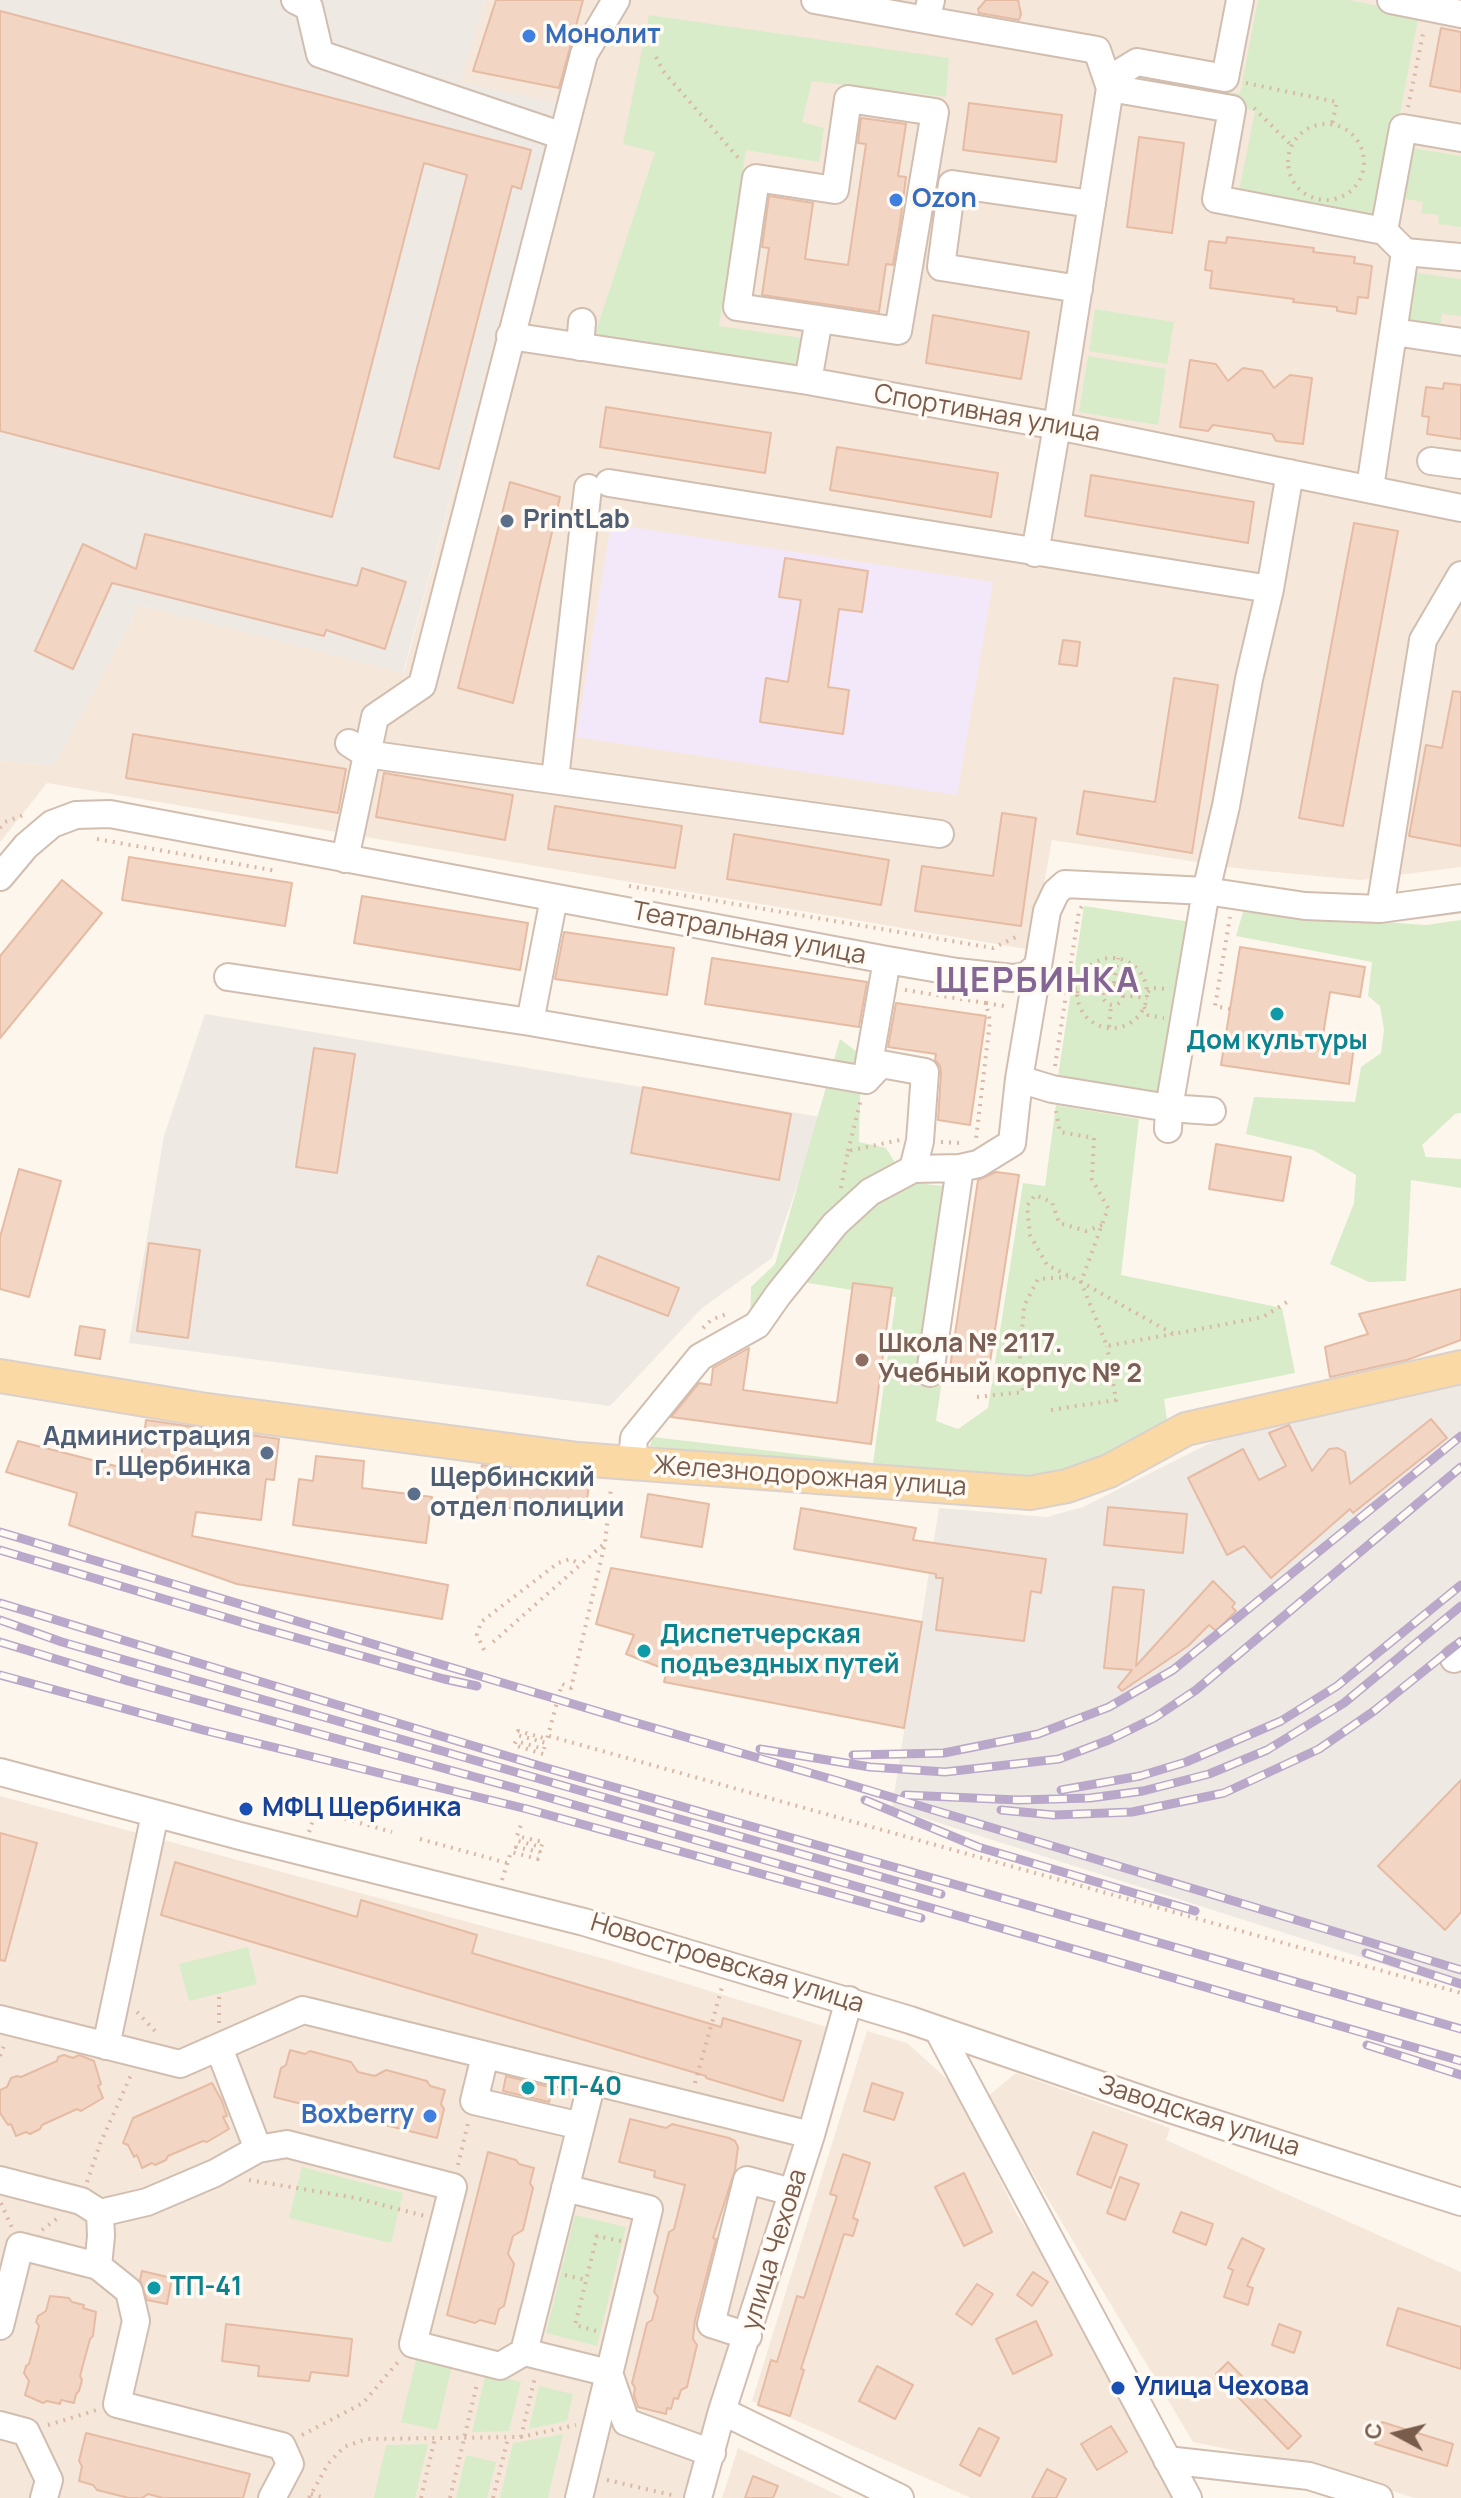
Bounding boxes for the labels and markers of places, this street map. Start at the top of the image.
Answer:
place label: Монолит [545,20,661,52]
marker: Монолит [520,27,538,45]
place label: Ozon [912,184,977,216]
marker: Ozon [887,191,905,209]
place label: PrintLab [523,505,630,537]
marker: PrintLab [498,512,516,530]
marker: Дом культуры [1268,1005,1286,1023]
place label: Дом культуры [1186,1026,1368,1058]
place label: Школа № 2117. Учебный корпус № 2 [878,1329,1142,1390]
marker: Школа № 2117. Учебный корпус № 2 [853,1351,871,1369]
place label: Администрация г. Щербинка [43,1422,251,1484]
marker: Администрация г. Щербинка [258,1444,276,1462]
place label: Щербинский отдел полиции [430,1463,624,1524]
marker: Щербинский отдел полиции [405,1485,423,1503]
place label: Диспетчерская подъездных путей [660,1620,900,1682]
marker: Диспетчерская подъездных путей [635,1642,653,1660]
place label: МФЦ Щербинка [262,1793,461,1825]
marker: МФЦ Щербинка [237,1800,255,1818]
place label: ТП-40 [544,2072,622,2104]
marker: ТП-40 [519,2079,537,2097]
place label: Boxberry [301,2100,414,2132]
marker: Boxberry [421,2107,439,2125]
place label: ТП-41 [170,2272,242,2304]
marker: ТП-41 [145,2279,163,2297]
place label: Улица Чехова [1134,2372,1309,2404]
marker: Улица Чехова [1109,2379,1127,2397]

